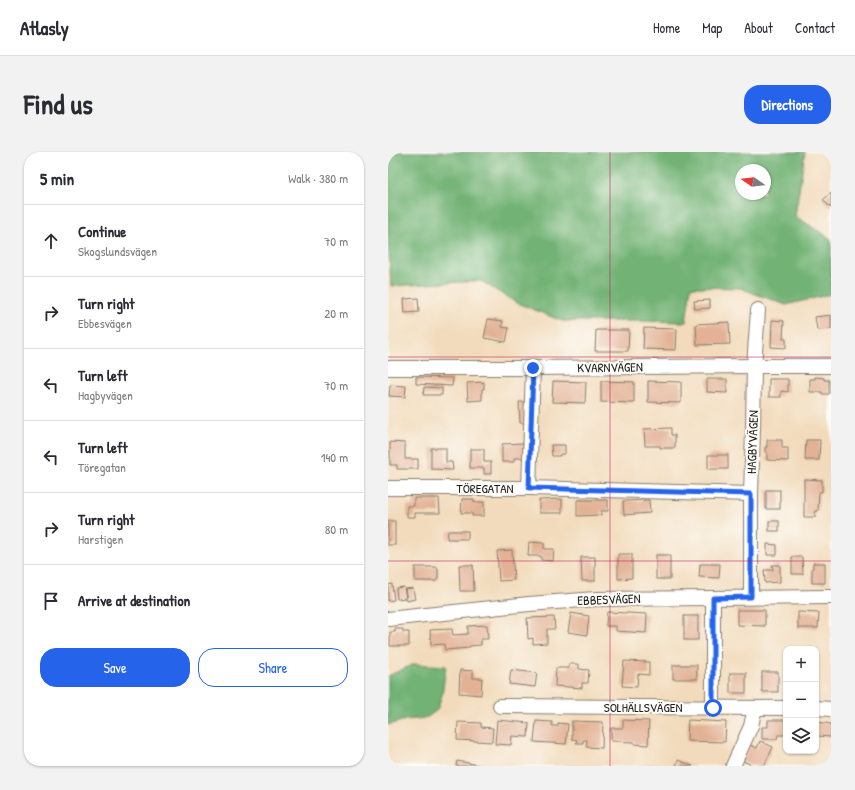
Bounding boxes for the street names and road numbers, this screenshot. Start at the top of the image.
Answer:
street label: KVARNVÄGEN [577,357,643,377]
street label: HAGBYVÄGEN [742,410,762,474]
street label: TÖREGATAN [457,479,514,497]
street label: EBBESVÄGEN [577,589,641,609]
street label: SOLHÄLLSVÄGEN [604,698,682,716]

